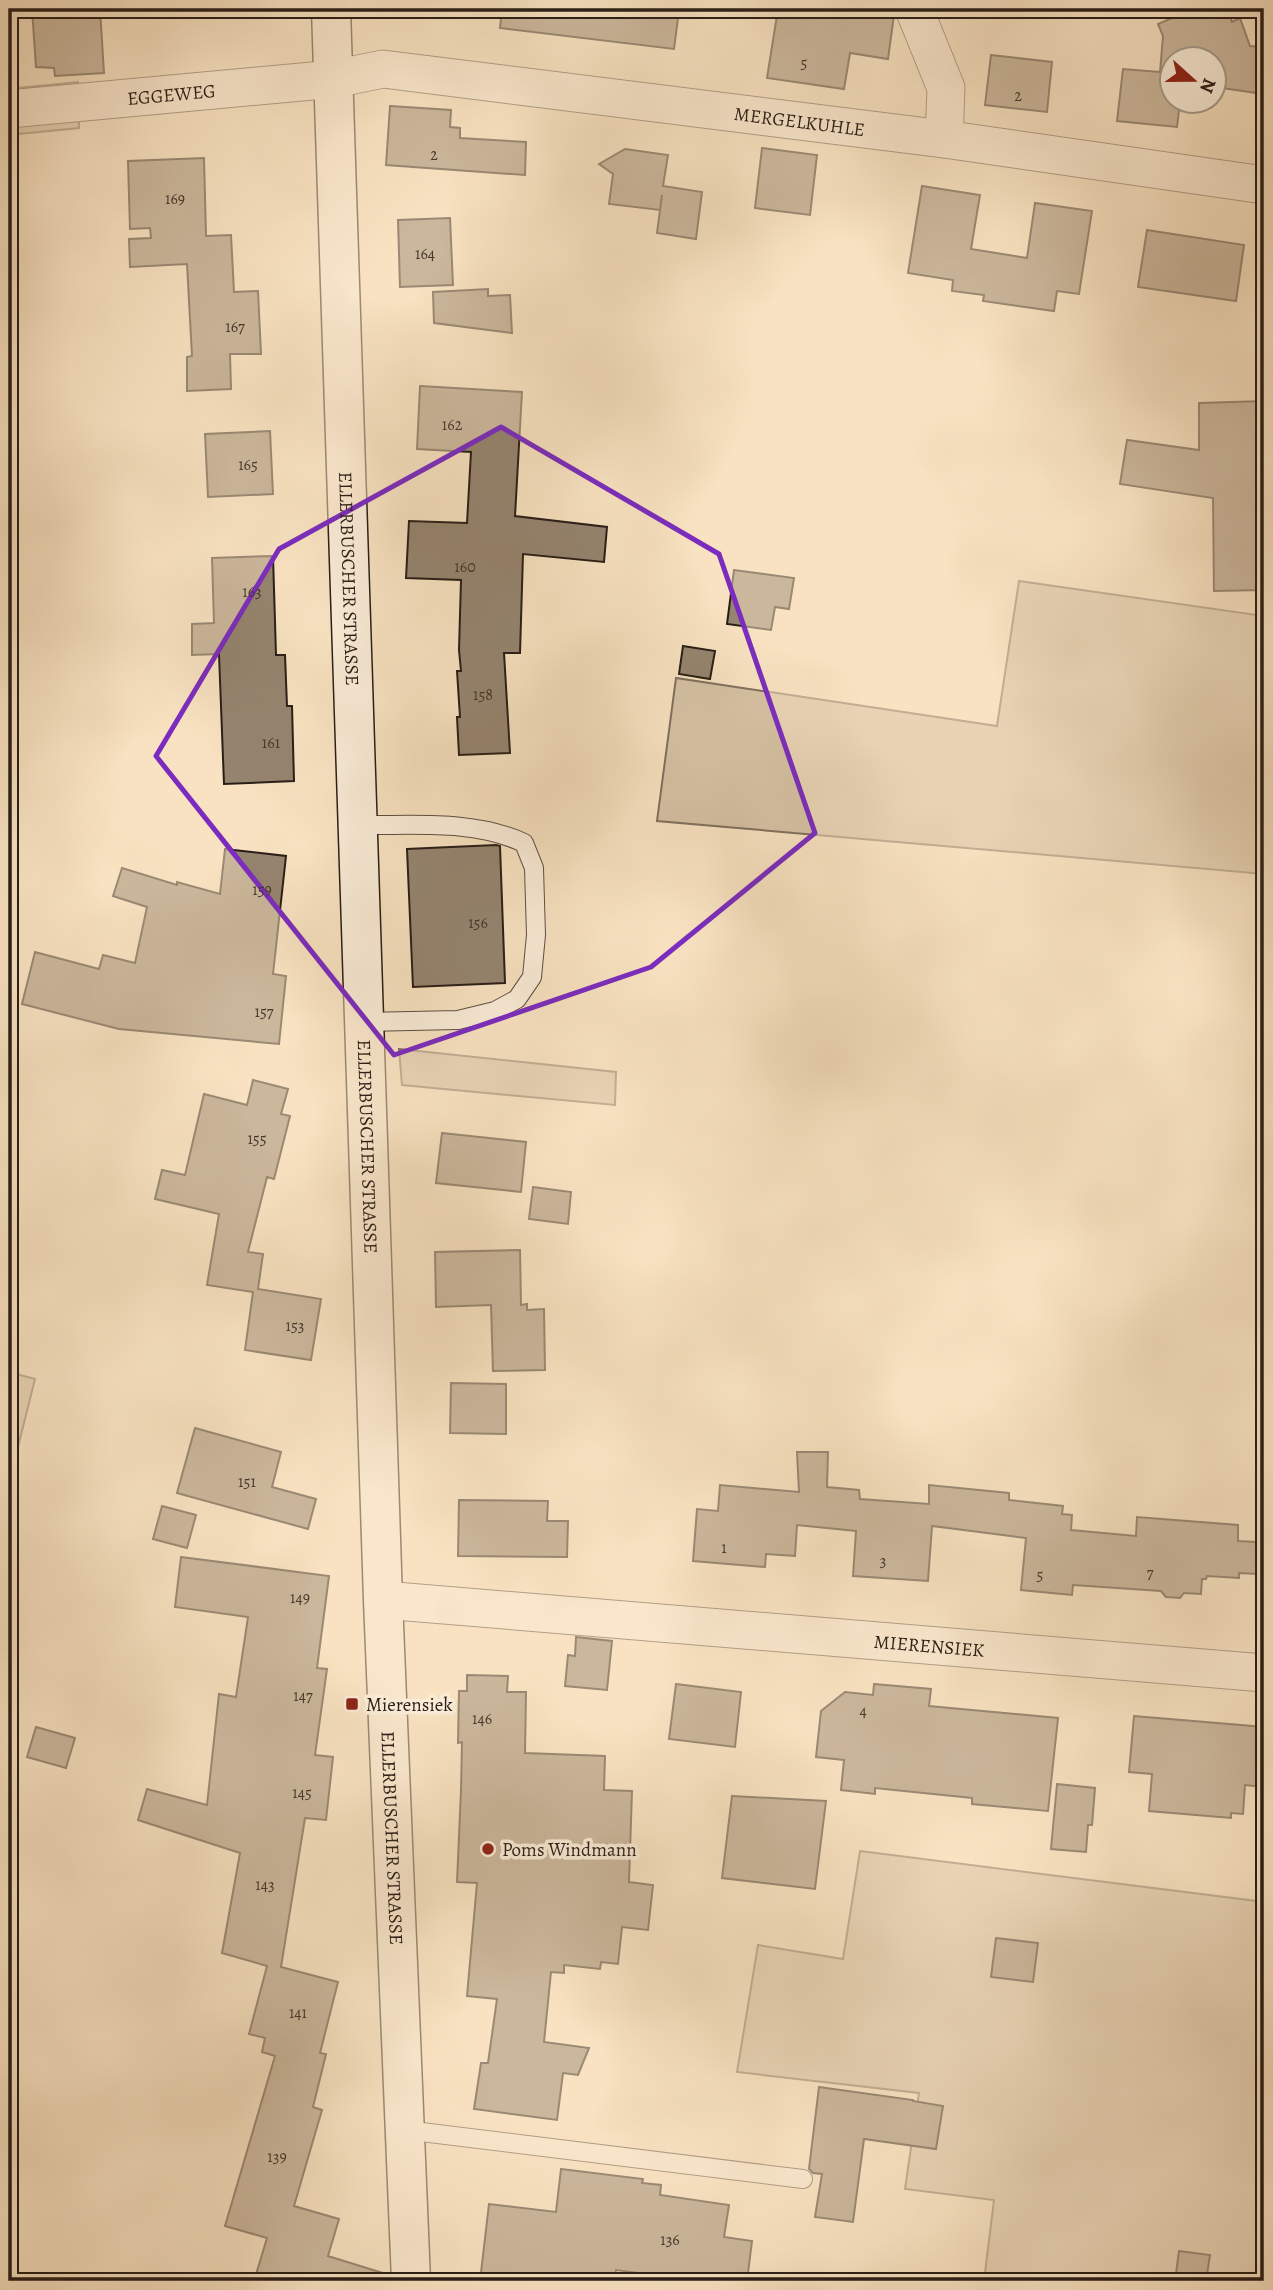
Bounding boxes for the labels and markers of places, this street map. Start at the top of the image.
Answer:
place label: Mierensiek [366,1692,453,1718]
marker: Mierensiek [344,1696,360,1712]
place label: Poms Windmann [502,1837,637,1863]
marker: Poms Windmann [480,1841,496,1857]

